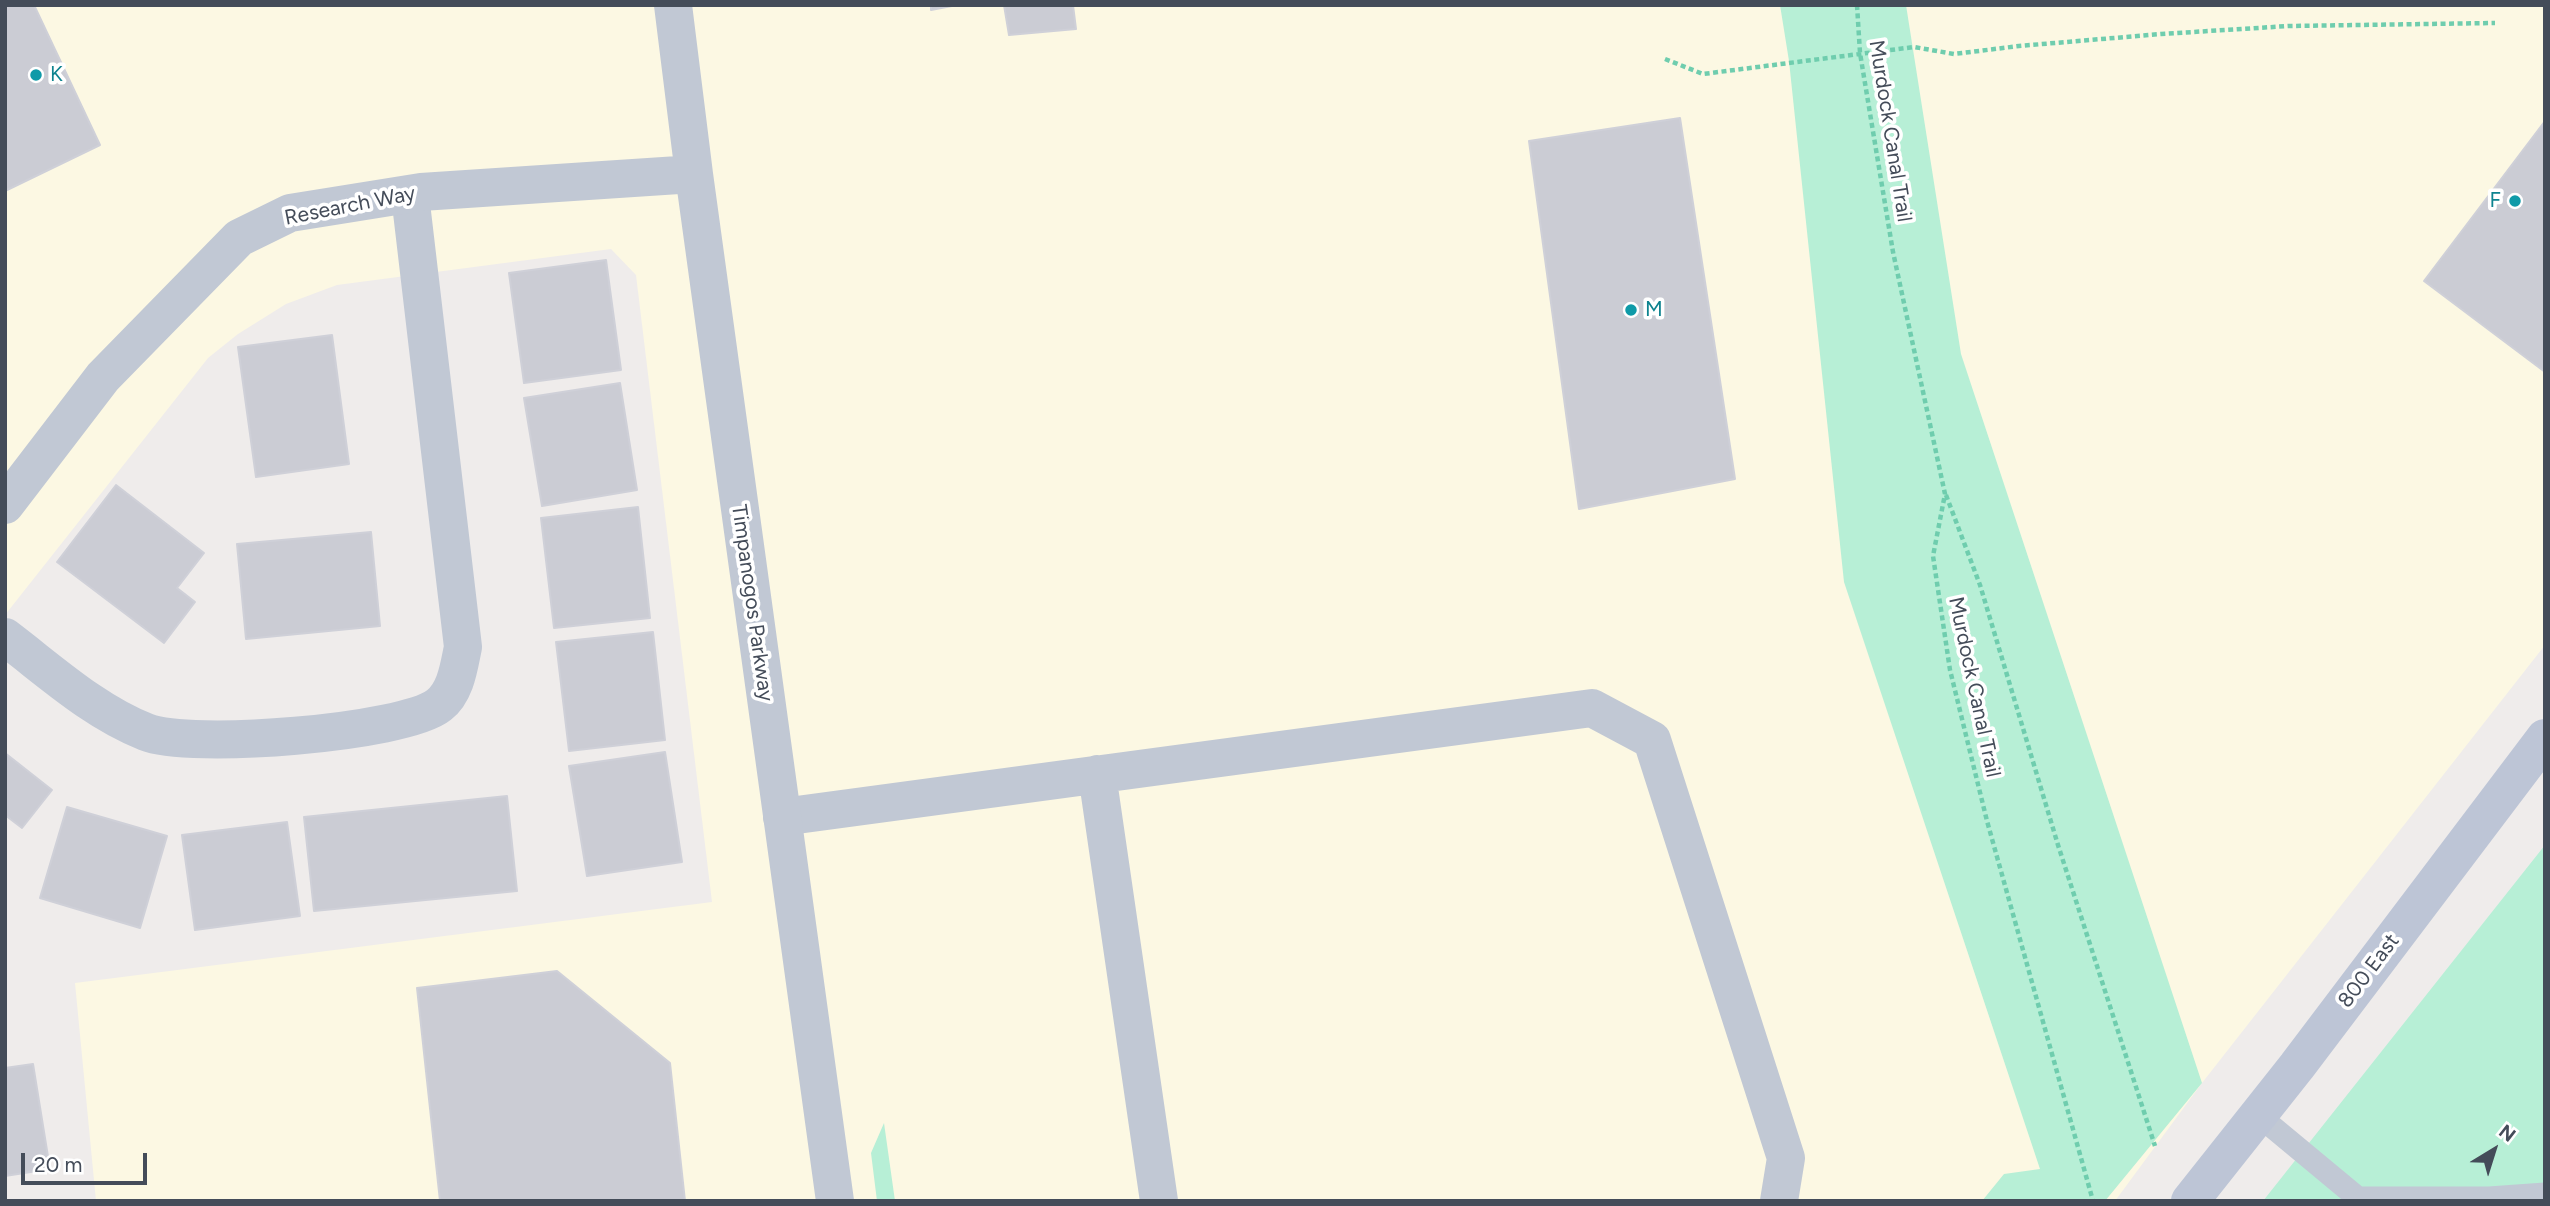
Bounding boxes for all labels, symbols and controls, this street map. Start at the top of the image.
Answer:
street label: Murdock Canal Trail [1863,38,1917,224]
place label: K [50,62,63,88]
marker: K [28,67,44,83]
street label: Research Way [282,181,418,231]
place label: F [2490,188,2501,214]
marker: F [2507,193,2523,209]
place label: M [1645,297,1663,323]
marker: M [1623,302,1639,318]
street label: Timpanogos Parkway [726,503,778,703]
street label: Murdock Canal Trail [1943,594,2005,780]
street label: 800 East [2333,929,2405,1013]
north arrow [2459,1115,2529,1185]
text: N [2494,1119,2520,1147]
scale bar [24,1140,150,1184]
text: 20 m [34,1152,82,1177]

